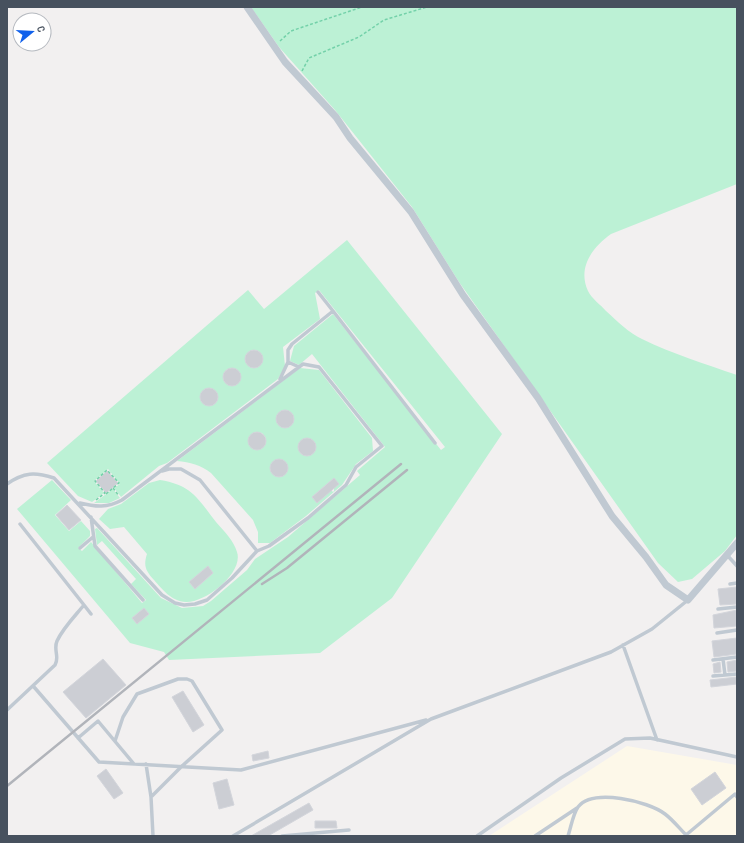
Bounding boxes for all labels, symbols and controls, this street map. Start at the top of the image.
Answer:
north arrow [12,12,52,52]
text: С [34,24,48,34]

